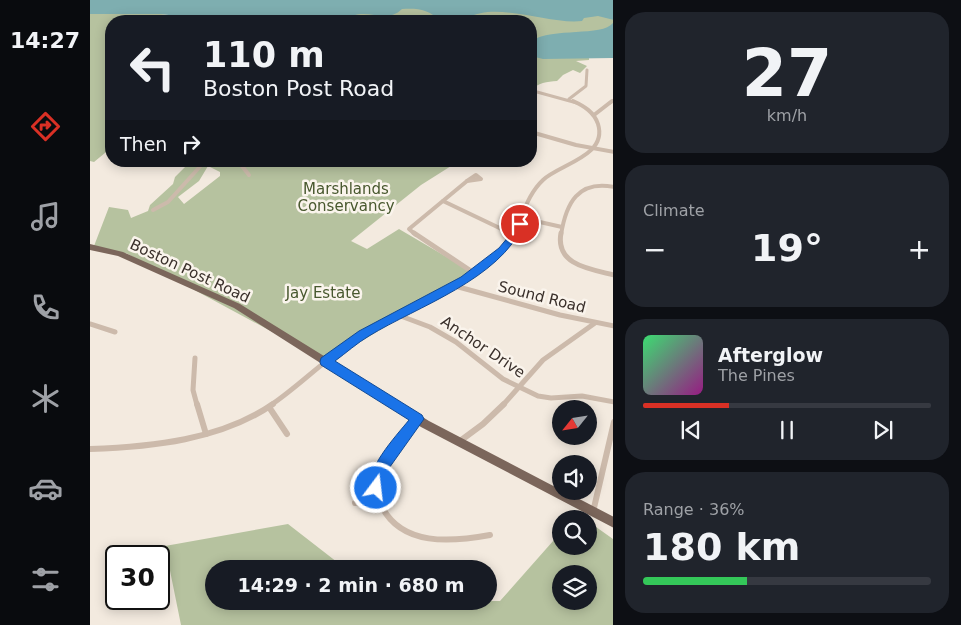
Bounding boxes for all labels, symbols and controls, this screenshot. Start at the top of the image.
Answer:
text: 14:27 [10,28,80,53]
icon: left [120,35,185,100]
text: 110 m [203,35,325,75]
text: 27 [742,36,832,111]
text: Boston Post Road [203,76,394,101]
text: km/h [767,106,807,125]
icon: directions [28,109,63,144]
icon: right [177,130,205,158]
text: Then [120,133,167,155]
park label: Marshlands Conservancy [297,180,395,215]
icon: music [28,199,63,234]
text: Climate [643,201,705,220]
pin [499,203,541,245]
icon: arrive [506,210,534,238]
text: 19° [751,226,823,270]
text: − [643,233,666,266]
text: + [908,233,931,266]
street label: Boston Post Road [127,235,253,307]
street label: Sound Road [496,277,588,317]
park label: Jay Estate [285,284,360,302]
icon: phone [28,290,63,325]
street label: Anchor Drive [437,312,529,382]
text: Afterglow [718,344,823,366]
text: The Pines [718,366,795,385]
icon: climate [28,381,63,416]
north arrow [552,400,598,445]
map controls [552,400,597,610]
icon: previous [677,416,705,444]
icon: pause [773,416,801,444]
icon: next [869,416,897,444]
button: sound [552,455,597,500]
position arrow [349,461,401,513]
icon: car [28,471,63,506]
text: Range · 36% [643,500,745,519]
button: search [552,510,597,555]
text: 180 km [643,525,800,569]
speed limit sign: 30 [105,545,170,610]
icon: filters [28,562,63,597]
button: layers [552,565,597,610]
text: 14:29 · 2 min · 680 m [237,574,465,596]

